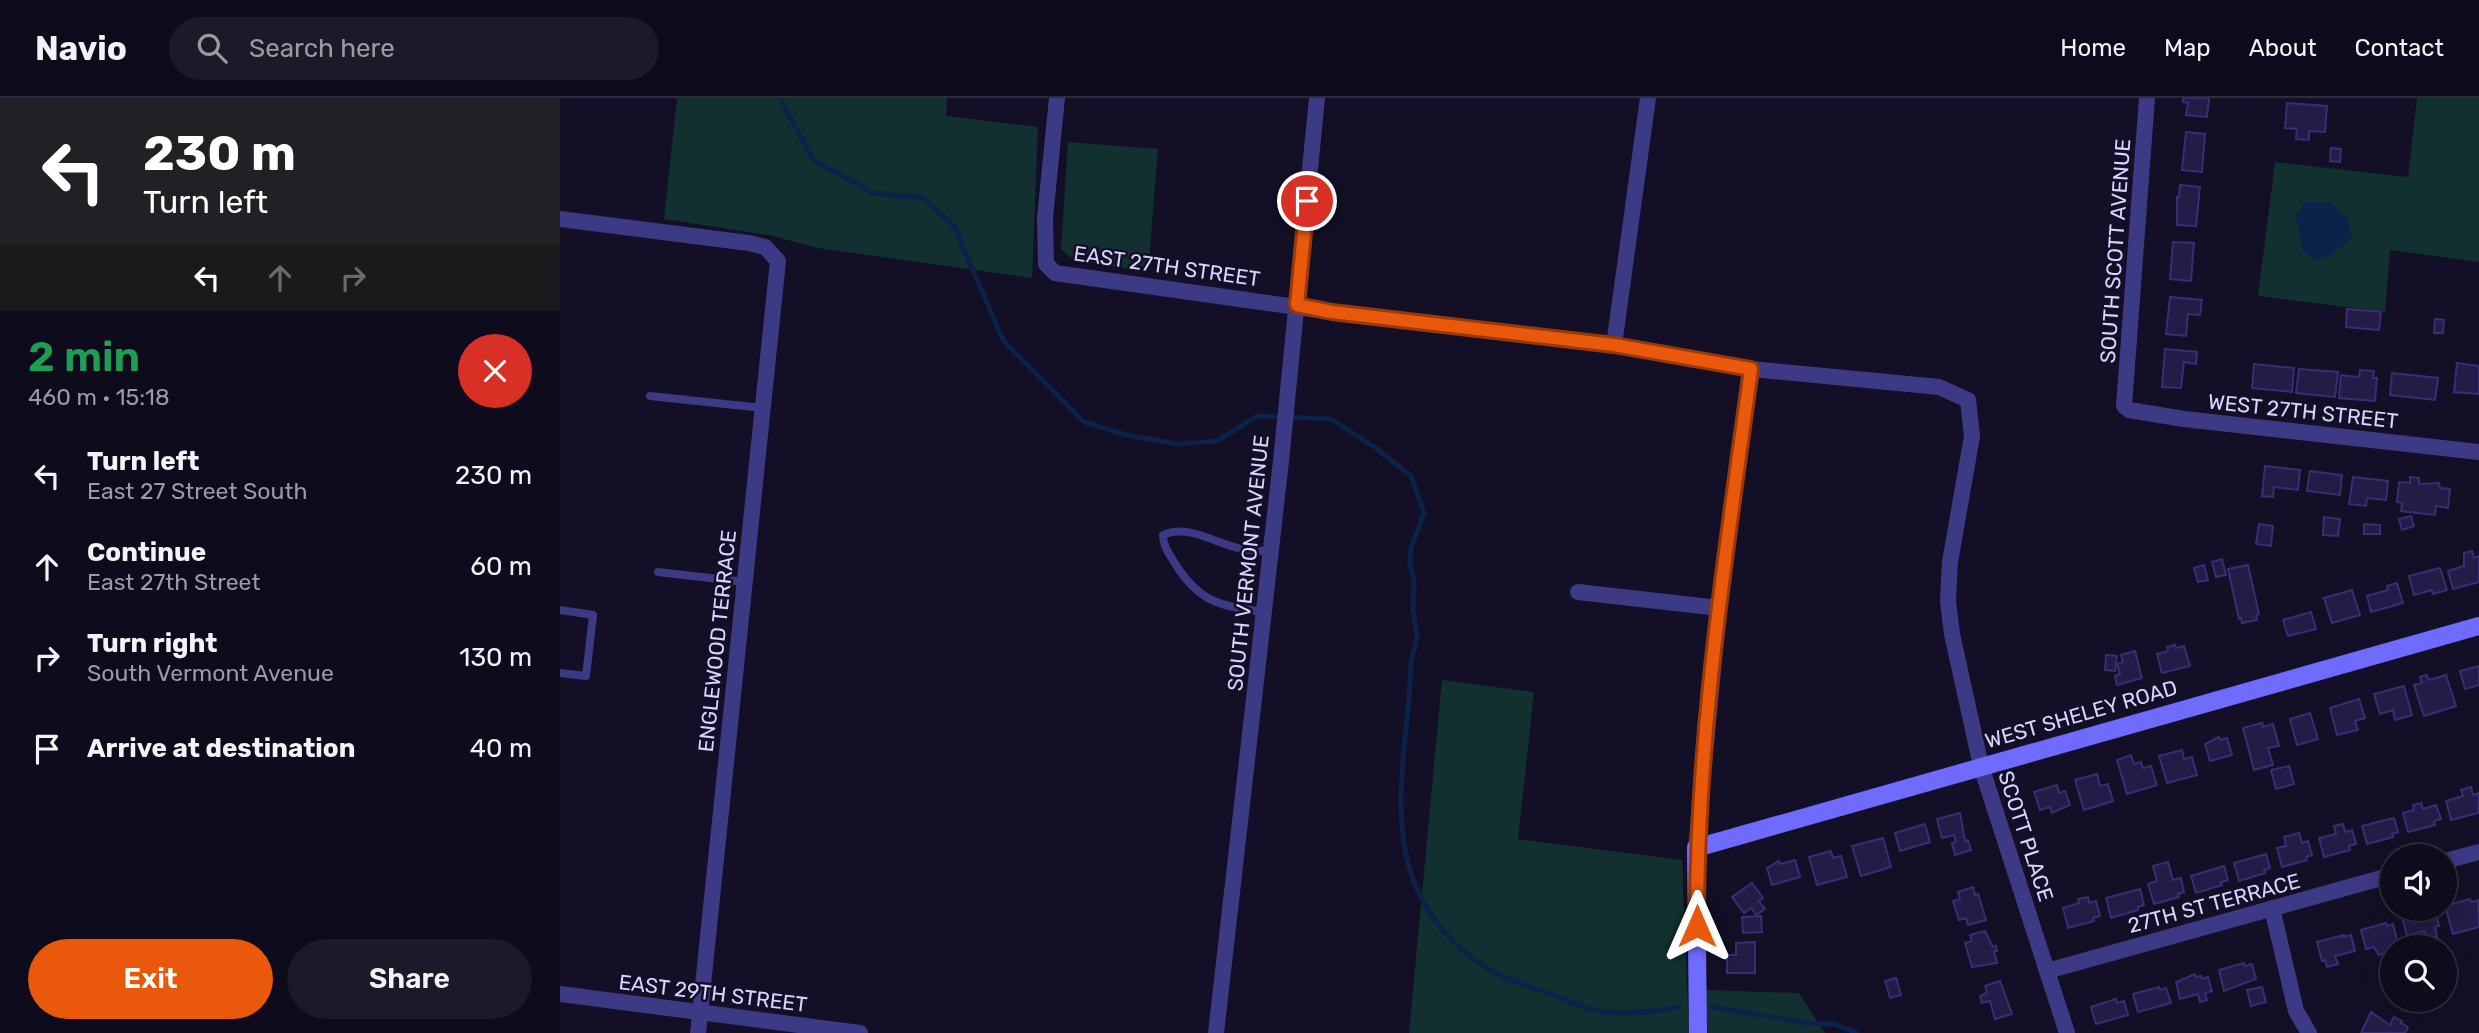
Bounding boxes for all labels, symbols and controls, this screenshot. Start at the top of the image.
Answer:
search box [169,17,659,80]
text: Navio [35,29,127,68]
icon: search [193,29,231,67]
text: Search here [249,33,395,64]
text: Home [2060,34,2126,62]
text: Map [2164,34,2211,62]
text: About [2249,34,2317,62]
text: Contact [2355,34,2444,62]
text: 230 m [143,124,296,182]
icon: left [28,126,119,217]
street label: SOUTH SCOTT AVENUE [2095,138,2135,364]
pin [1277,171,1337,231]
icon: arrive [1288,182,1326,220]
text: Turn left [143,183,268,221]
street label: EAST 27TH STREET [1072,241,1262,291]
icon: left [188,259,226,297]
icon: ahead [261,259,299,297]
icon: right [334,259,372,297]
text: 2 min [28,332,140,382]
button: close [458,334,532,408]
text: 460 m · 15:18 [28,383,170,411]
street label: WEST 27TH STREET [2207,389,2399,433]
street label: SOUTH VERMONT AVENUE [1222,434,1274,692]
text: Turn left [87,446,199,477]
icon: left [28,457,66,495]
text: 230 m [455,460,532,491]
text: East 27 Street South [87,477,307,505]
street label: ENGLEWOOD TERRACE [693,529,741,753]
text: Continue [87,537,206,568]
icon: ahead [28,548,66,586]
text: 60 m [470,551,532,582]
text: East 27th Street [87,568,260,596]
text: Turn right [87,628,217,659]
icon: right [28,639,66,677]
text: 130 m [459,642,532,673]
text: South Vermont Avenue [87,659,334,687]
street label: WEST SHELEY ROAD [1982,675,2180,753]
icon: arrive [28,730,66,768]
text: Arrive at destination [87,733,355,764]
text: 40 m [470,733,532,764]
street label: SCOTT PLACE [1993,768,2059,904]
map controls [2380,844,2457,1012]
button: sound [2380,844,2457,921]
street label: 27TH ST TERRACE [2125,868,2303,938]
position arrow [1660,889,1734,963]
button: search [2380,935,2457,1012]
button: Exit [28,939,273,1019]
button: Share [287,939,532,1019]
street label: EAST 29TH STREET [617,969,809,1017]

